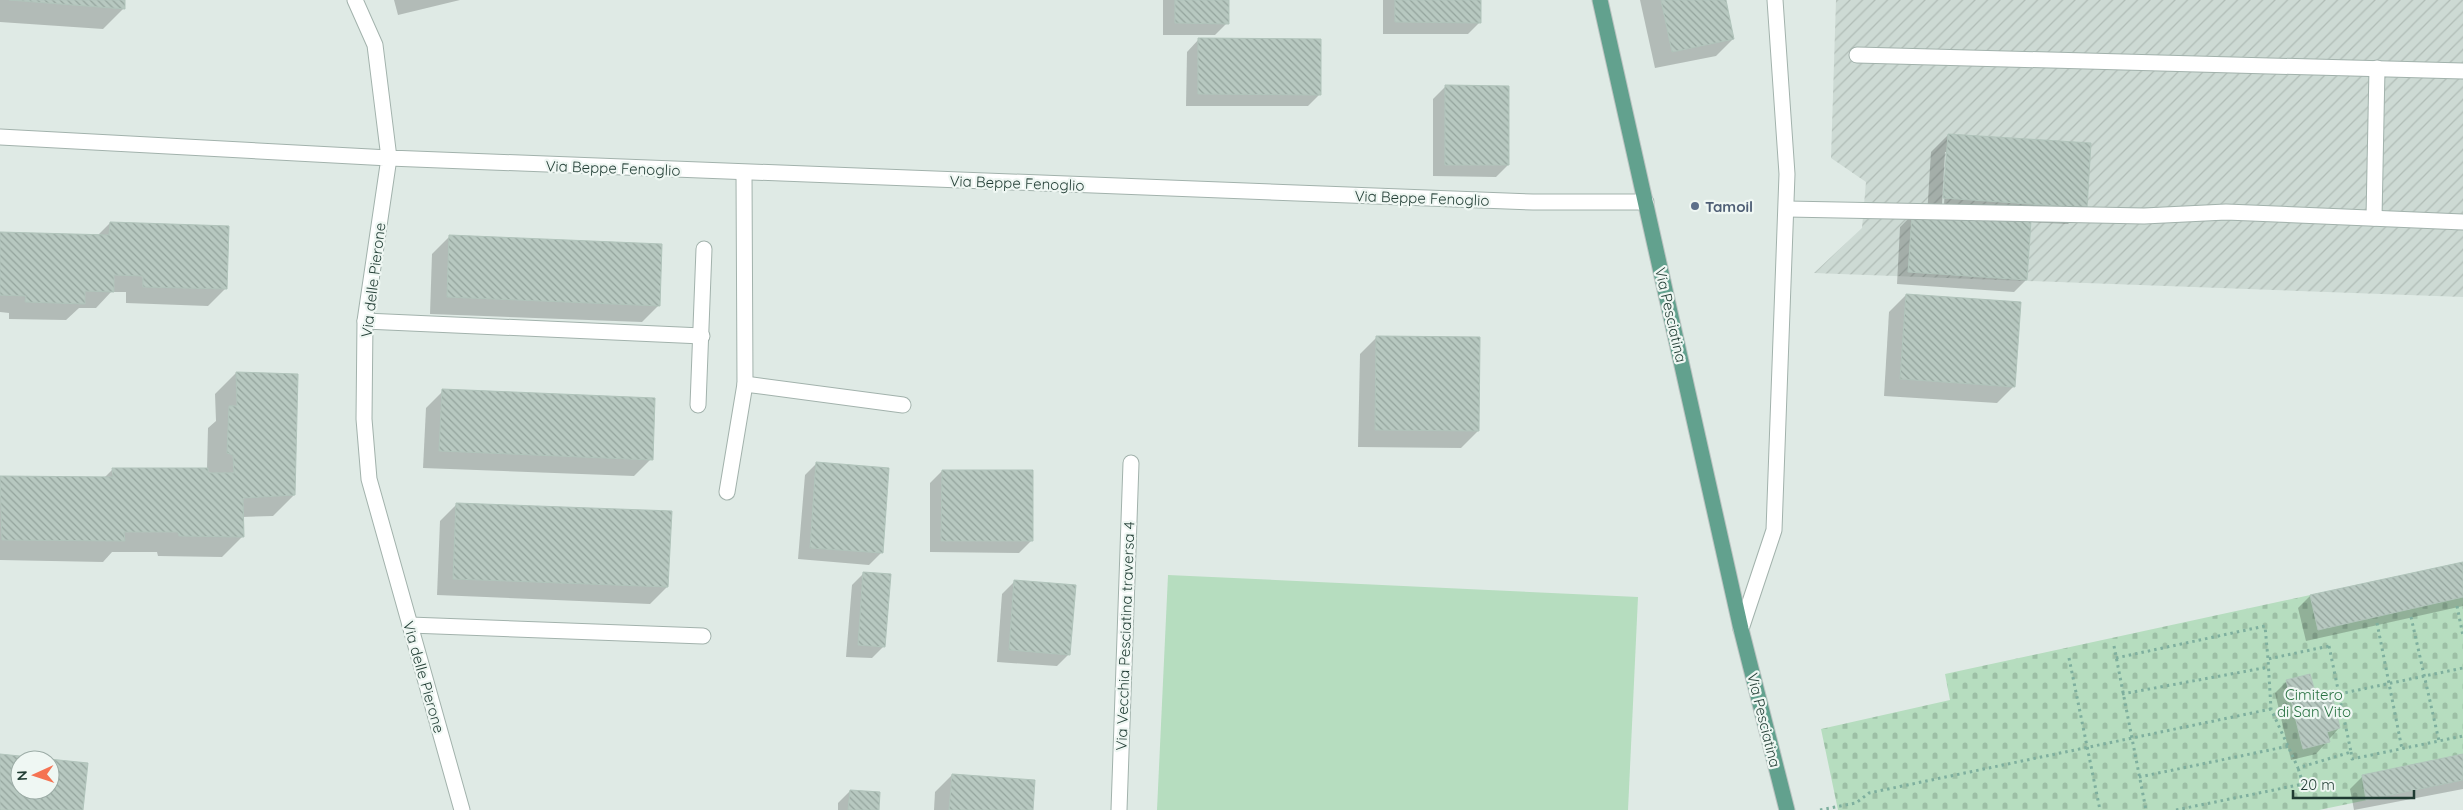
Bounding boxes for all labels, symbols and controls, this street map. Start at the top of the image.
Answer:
street label: Via Beppe Fenoglio [545,156,681,180]
street label: Via Beppe Fenoglio [949,171,1085,195]
street label: Via Beppe Fenoglio [1354,186,1490,210]
place label: Tamoil [1705,197,1753,216]
marker: Tamoil [1689,200,1701,212]
street label: Via delle Pierone [357,222,389,338]
street label: Via Pesciatina [1651,266,1691,364]
street label: Via Vecchia Pesciatina traversa 4 [1112,521,1139,751]
street label: Via delle Pierone [399,619,449,735]
street label: Via Pesciatina [1743,671,1785,769]
park label: Cimitero di San Vito [2277,685,2351,721]
north arrow [10,750,60,800]
scale bar [2293,768,2414,800]
text: N [13,770,31,781]
text: 20 m [2300,775,2335,794]

